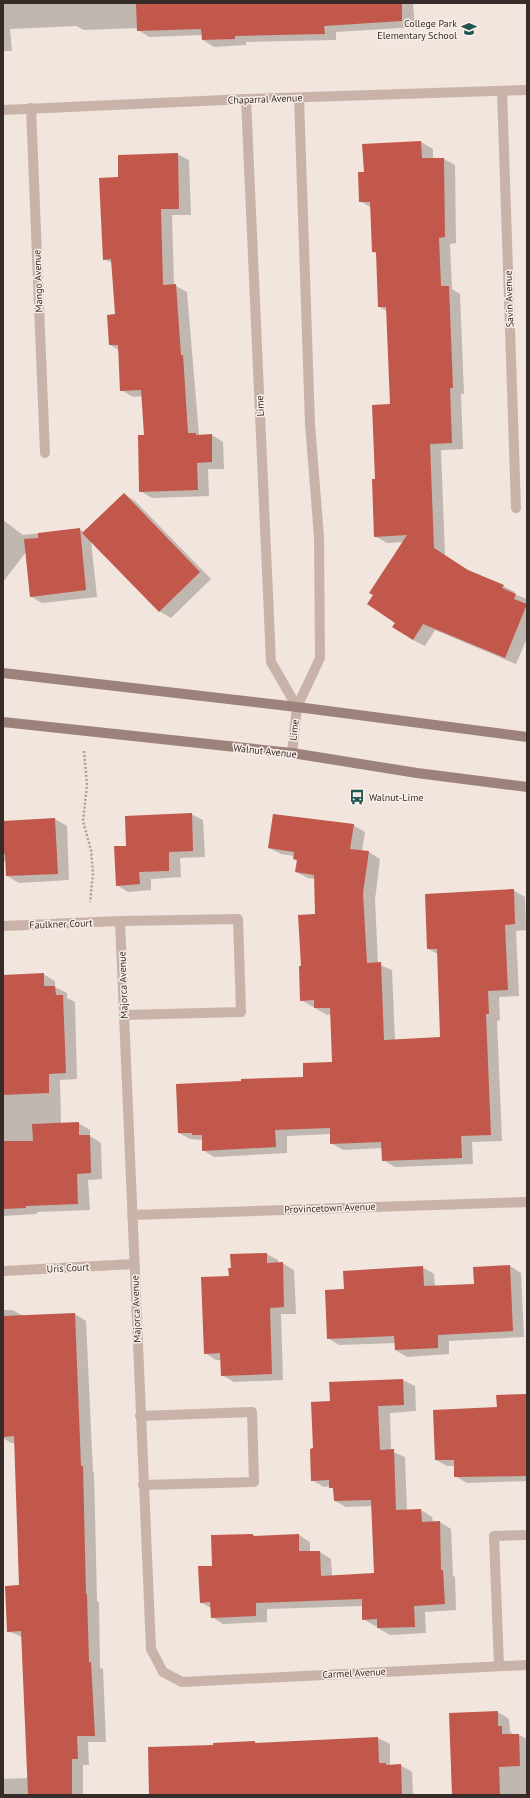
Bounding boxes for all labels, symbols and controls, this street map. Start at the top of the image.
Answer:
place label: College Park Elementary School [377,17,457,42]
school or university icon: College Park Elementary School [460,20,478,38]
street label: Chaparral Avenue [227,91,303,107]
street label: Mango Avenue [30,249,46,313]
street label: Savin Avenue [502,270,516,328]
street label: Lime [253,395,267,417]
street label: Lime [286,719,302,741]
street label: Walnut Avenue [233,741,297,761]
bus stop icon: Walnut-Lime [348,788,366,806]
place label: Walnut-Lime [369,791,423,804]
street label: Faulkner Court [29,916,93,932]
street label: Majorca Avenue [115,951,131,1019]
street label: Provincetown Avenue [284,1200,376,1216]
street label: Uris Court [46,1260,90,1276]
street label: Majorca Avenue [128,1275,144,1343]
street label: Carmel Avenue [322,1665,386,1681]

